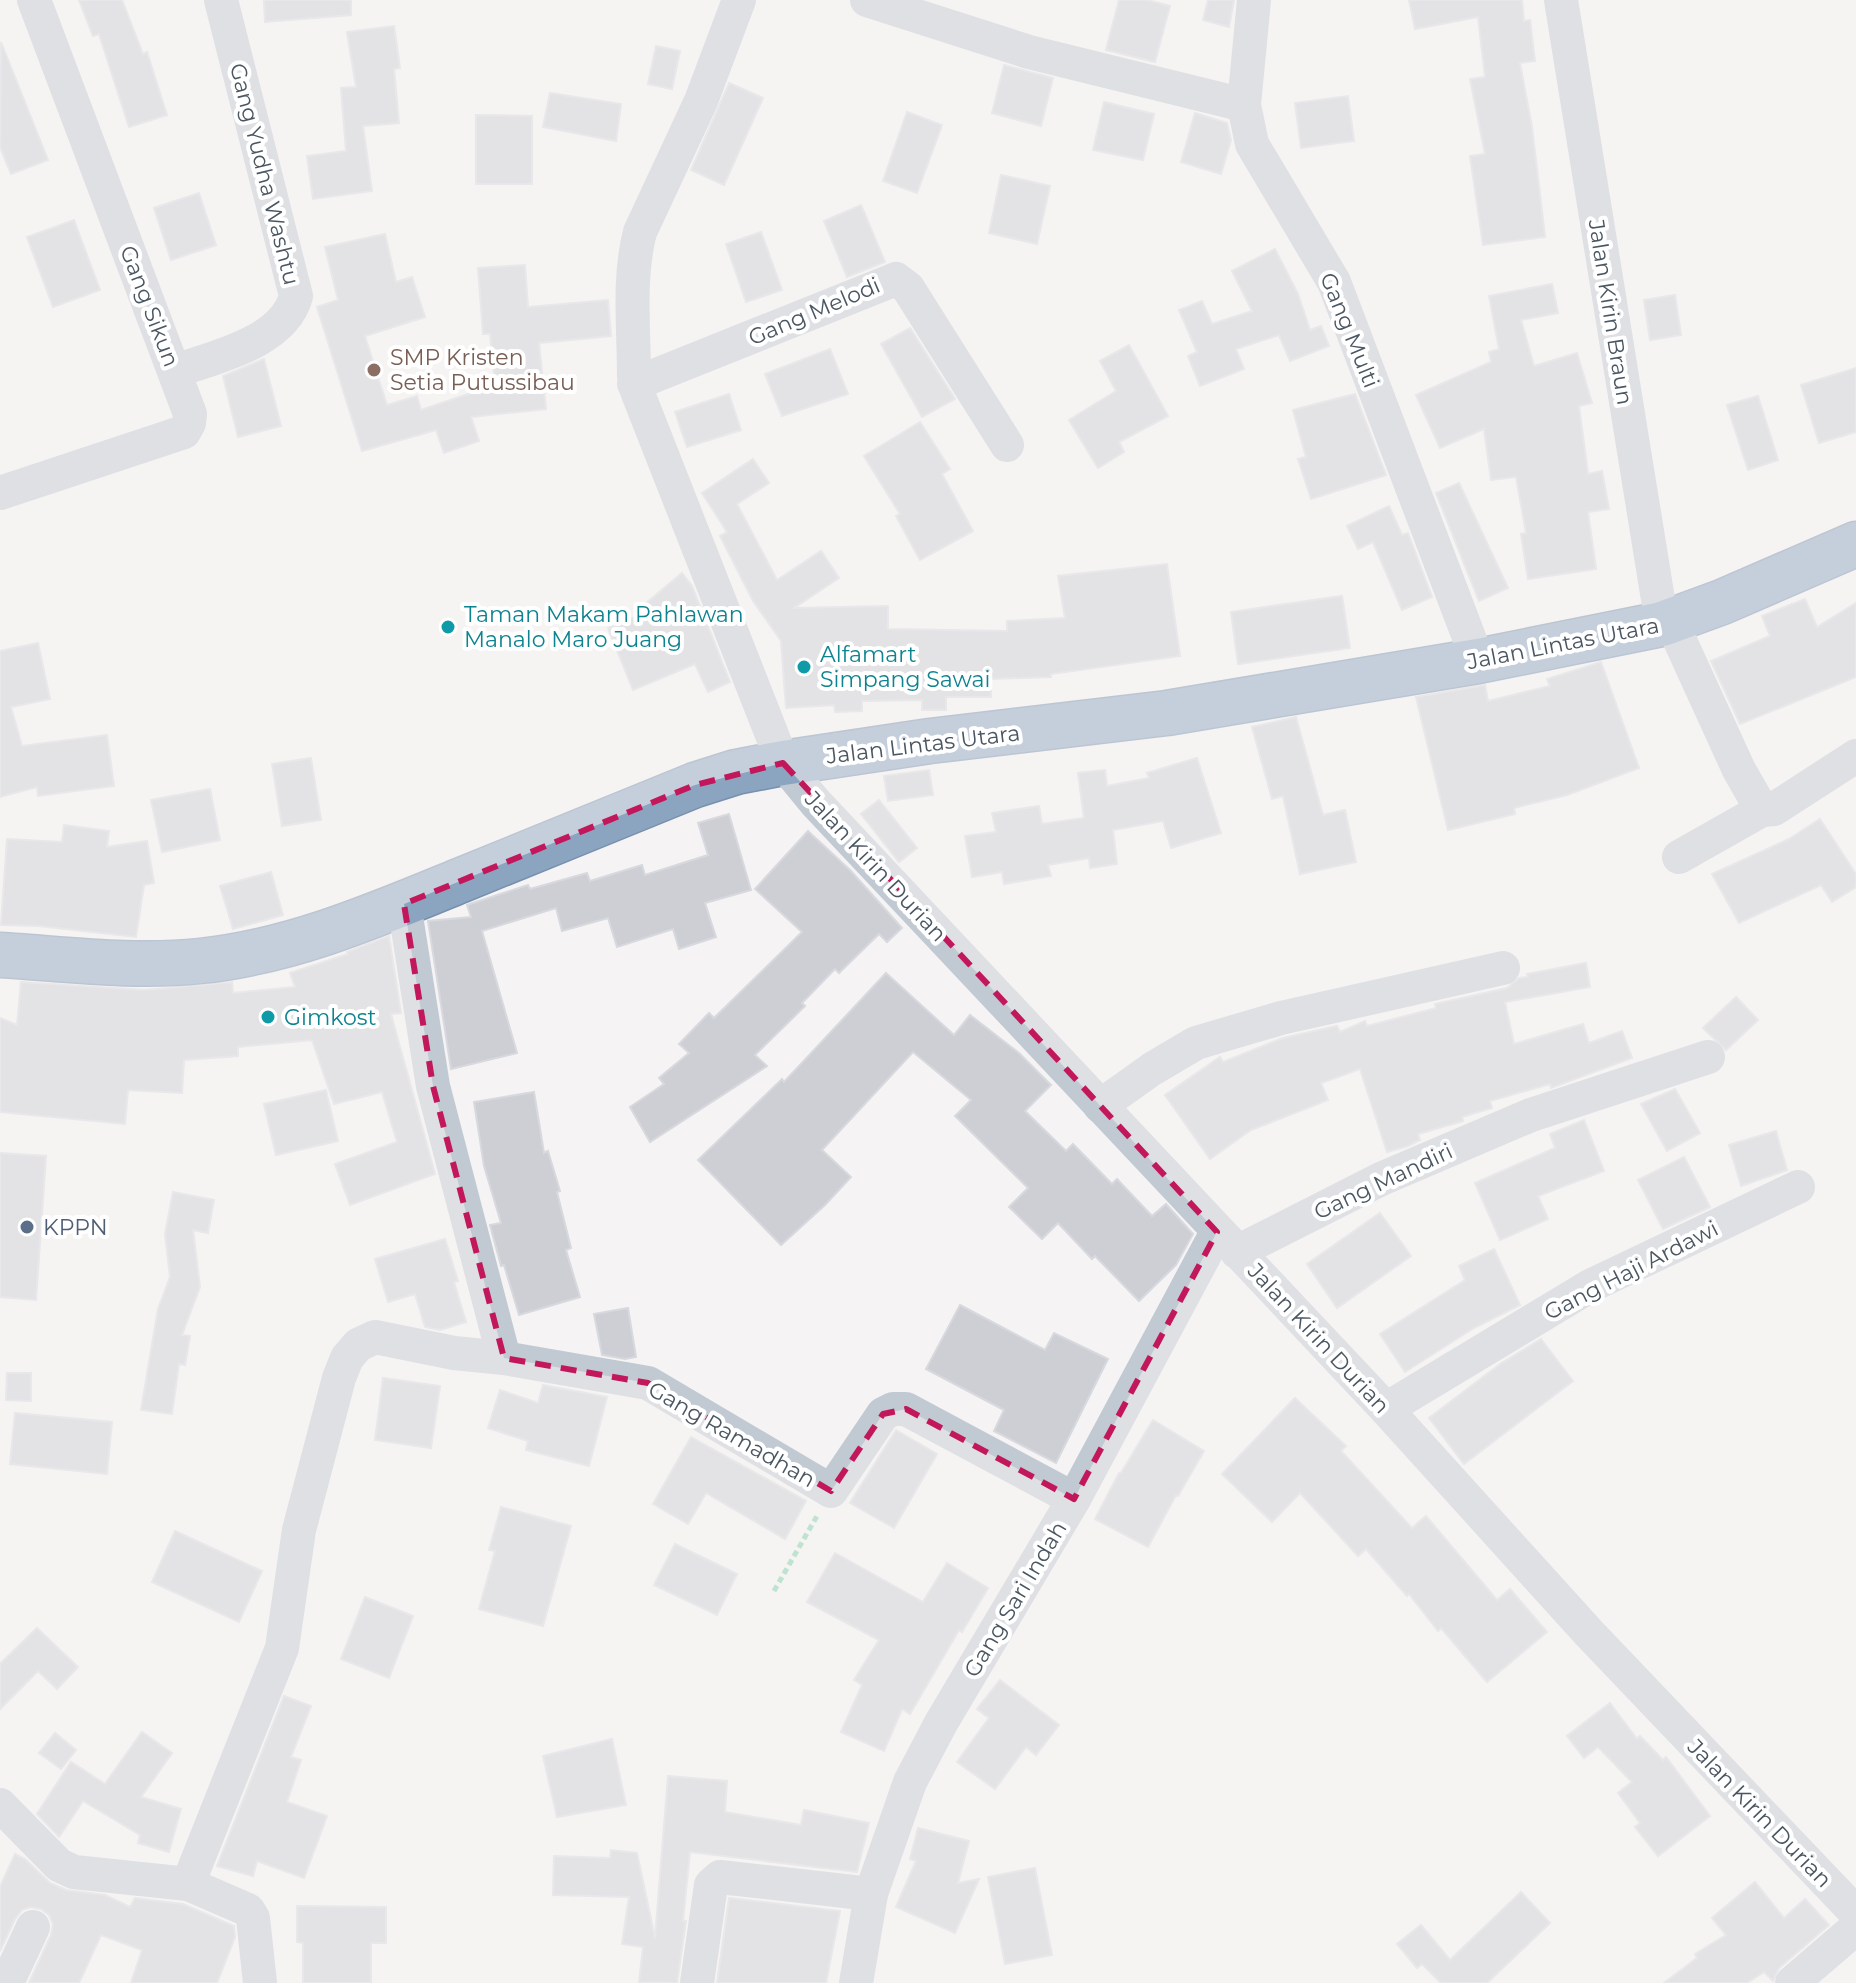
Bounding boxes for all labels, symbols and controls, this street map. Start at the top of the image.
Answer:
street label: Gang Yudha Washtu [224,60,305,288]
street label: Jalan Kirin Braun [1582,216,1639,407]
street label: Gang Sikun [114,242,185,371]
street label: Gang Multi [1314,269,1385,392]
street label: Gang Melodi [744,272,884,351]
place label: SMP Kristen Setia Putussibau [390,344,575,396]
marker: SMP Kristen Setia Putussibau [365,361,383,379]
place label: Taman Makam Pahlawan Manalo Maro Juang [464,601,744,653]
street label: Jalan Lintas Utara [1464,612,1661,676]
marker: Taman Makam Pahlawan Manalo Maro Juang [439,618,457,636]
place label: Alfamart Simpang Sawai [820,641,990,693]
marker: Alfamart Simpang Sawai [795,658,813,676]
street label: Jalan Lintas Utara [824,719,1022,770]
street label: Jalan Kirin Durian [798,785,952,947]
place label: Gimkost [284,1004,376,1031]
marker: Gimkost [259,1008,277,1026]
street label: Gang Mandiri [1310,1138,1457,1225]
place label: KPPN [43,1214,108,1241]
street label: Gang Haji Ardawi [1540,1215,1723,1326]
marker: KPPN [18,1218,36,1236]
street label: Jalan Kirin Durian [1241,1257,1395,1419]
street label: Gang Ramadhan [643,1376,820,1493]
street label: Gang Sari Indah [958,1517,1073,1682]
street label: Jalan Kirin Durian [1681,1733,1837,1893]

